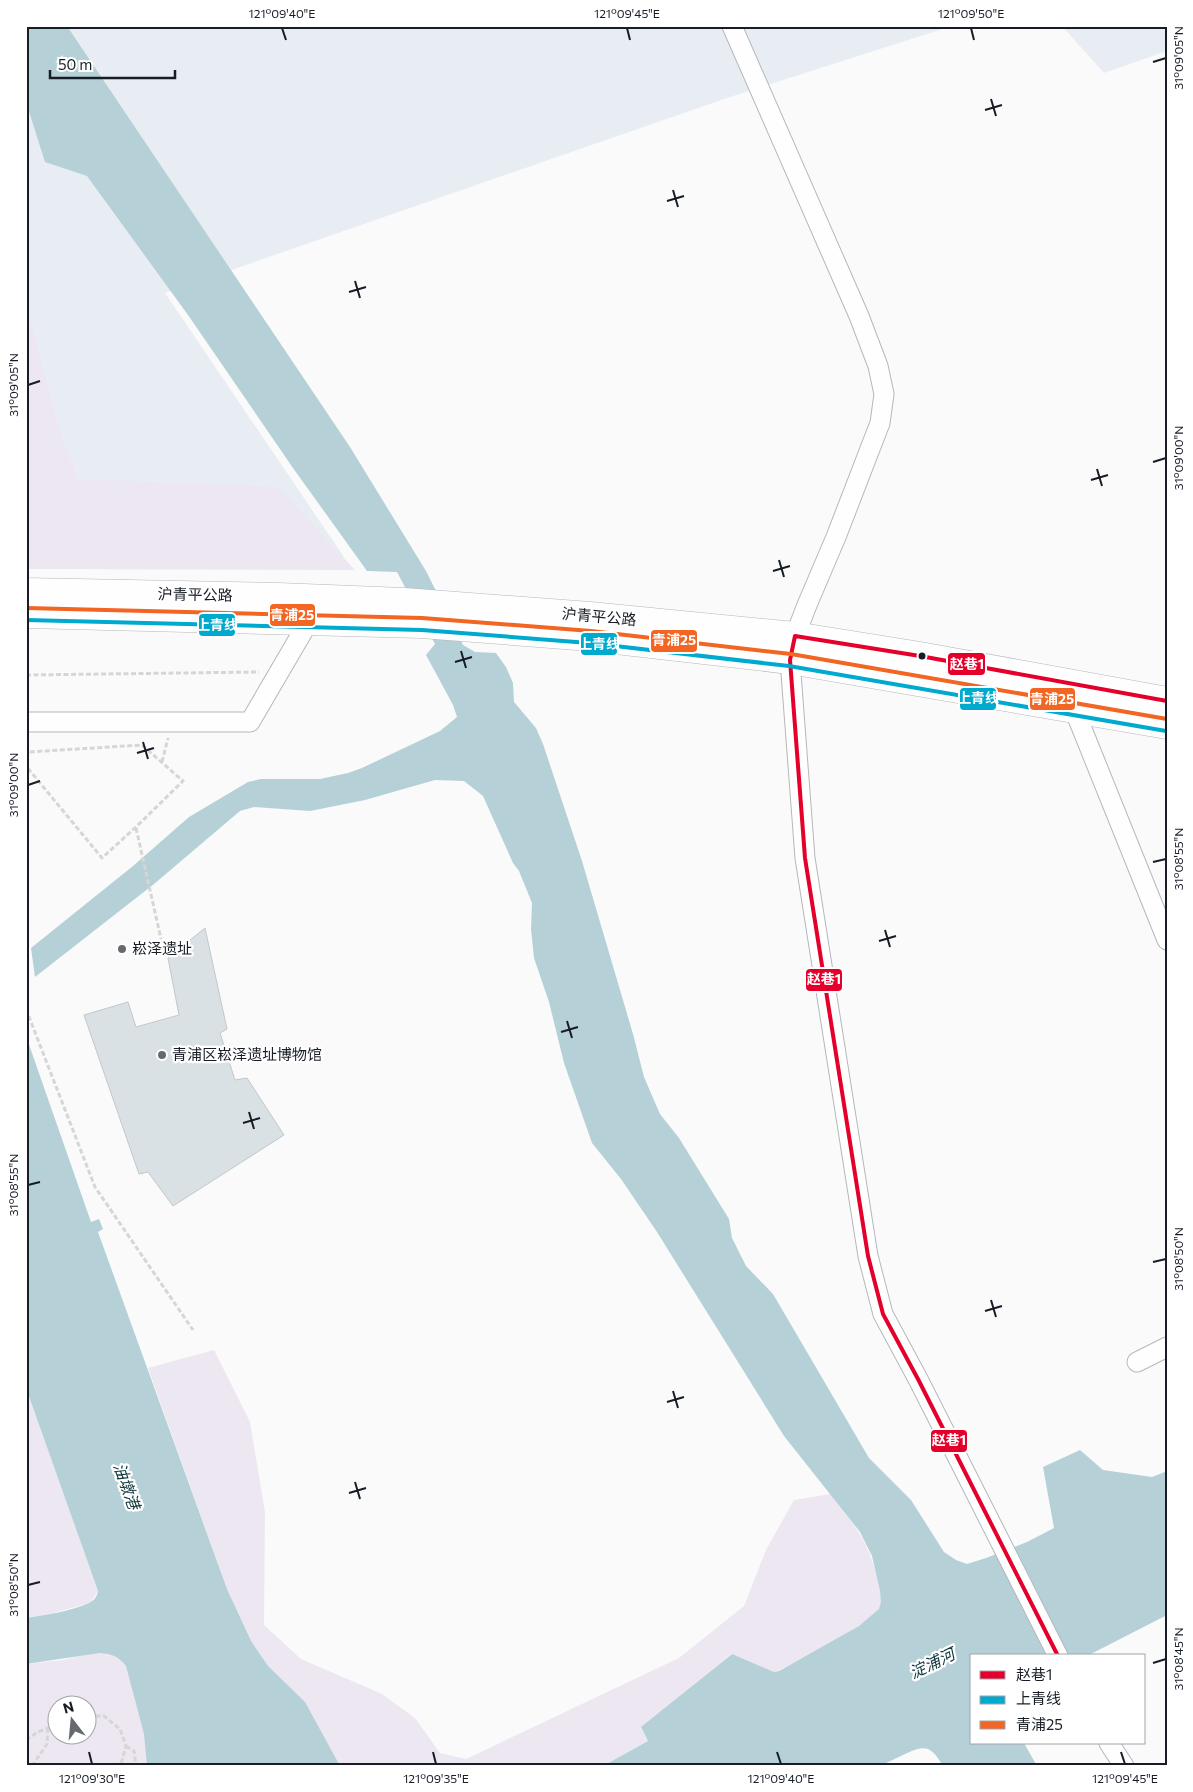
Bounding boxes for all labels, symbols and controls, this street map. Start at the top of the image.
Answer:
text: 121°09'40"E [249,6,315,20]
text: 121°09'45"E [594,6,660,20]
text: 121°09'50"E [938,6,1004,20]
text: 31°09'05"N [1171,26,1185,90]
scale bar [50,48,175,80]
text: 50 m [58,55,92,73]
text: 31°09'05"N [6,353,20,417]
text: 31°09'00"N [1171,426,1185,490]
street label: 沪青平公路 [157,584,233,604]
line badge: 青浦25 [269,603,316,627]
street label: 沪青平公路 [561,604,637,628]
text: 青浦25 [270,606,314,623]
line badge: 上青线 [198,613,236,637]
text: 上青线 [196,616,238,633]
line badge: 青浦25 [650,629,698,653]
text: 青浦25 [652,631,696,648]
line badge: 上青线 [580,632,618,656]
text: 上青线 [578,635,620,652]
unlabelled marker [917,651,927,661]
line badge: 赵巷1 [947,652,986,676]
text: 赵巷1 [950,655,984,672]
line badge: 上青线 [959,687,997,711]
line badge: 青浦25 [1029,687,1076,711]
text: 上青线 [957,689,999,706]
text: 青浦25 [1030,690,1074,707]
text: 31°09'00"N [6,753,20,817]
text: 31°08'55"N [1171,828,1185,890]
place label: 崧泽遗址 [132,939,192,957]
marker: 崧泽遗址 [116,943,128,955]
line badge: 赵巷1 [805,968,843,992]
text: 赵巷1 [807,970,841,987]
place label: 青浦区崧泽遗址博物馆 [172,1045,322,1063]
marker: 青浦区崧泽遗址博物馆 [156,1049,168,1061]
text: 31°08'55"N [6,1154,20,1216]
text: 31°08'50"N [1171,1227,1185,1291]
line badge: 赵巷1 [930,1429,968,1453]
text: 赵巷1 [932,1431,966,1448]
water label: 油墩港 [110,1460,145,1514]
text: 31°08'50"N [6,1553,20,1617]
text: 31°08'45"N [1171,1628,1185,1690]
water label: 淀浦河 [906,1642,960,1682]
legend [970,1654,1146,1744]
text: 赵巷1 [1016,1665,1052,1683]
text: 上青线 [1016,1689,1061,1707]
north arrow [48,1694,98,1744]
text: N [61,1697,76,1717]
text: 青浦25 [1016,1715,1063,1733]
text: 121°09'30"E [59,1771,125,1785]
text: 121°09'35"E [403,1771,469,1785]
text: 121°09'40"E [748,1771,814,1785]
text: 121°09'45"E [1092,1771,1158,1785]

